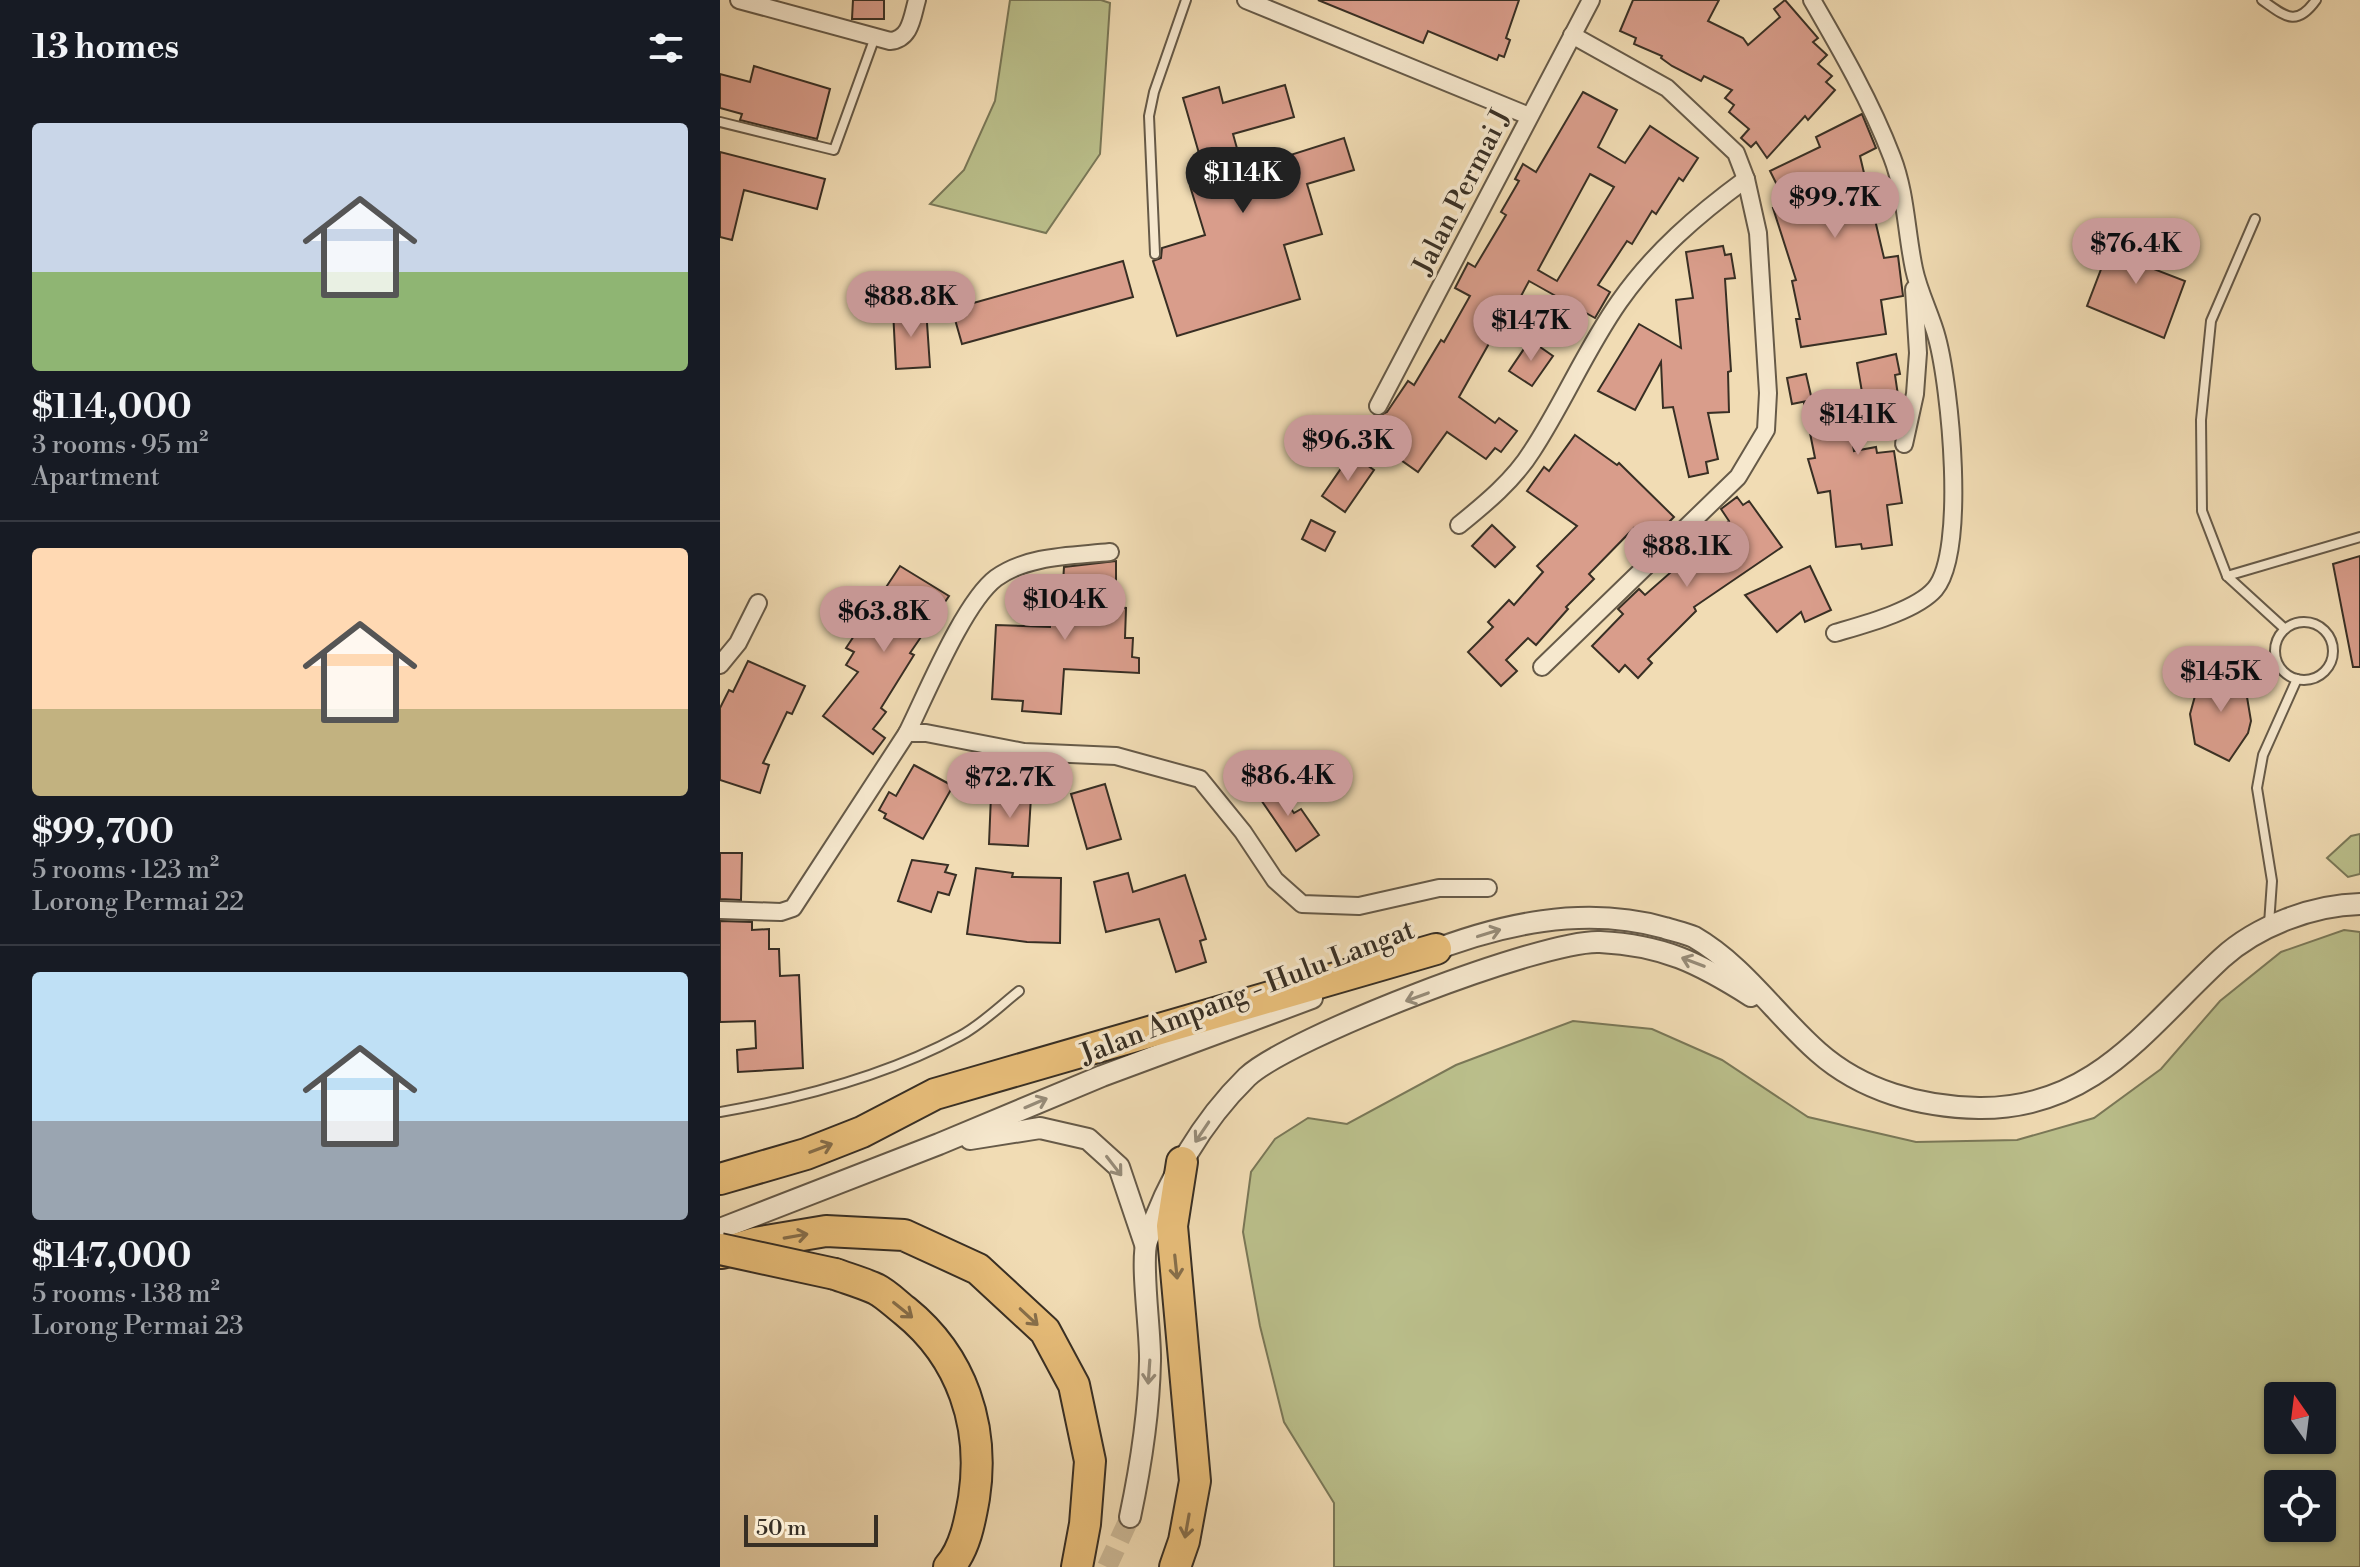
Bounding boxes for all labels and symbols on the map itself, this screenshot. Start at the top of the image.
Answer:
street label: Jalan Permai J [1405,103,1519,281]
pin: $114K [1187,147,1299,215]
pin: $99.7K [1770,172,1900,240]
pin: $76.4K [2071,218,2201,286]
pin: $88.8K [846,271,976,339]
pin: $147K [1475,295,1587,363]
pin: $141K [1802,389,1914,457]
pin: $96.3K [1283,415,1413,483]
pin: $88.1K [1622,521,1752,589]
pin: $104K [1009,574,1121,642]
pin: $63.8K [819,586,949,654]
pin: $145K [2165,646,2277,714]
pin: $86.4K [1223,750,1353,818]
pin: $72.7K [945,752,1075,820]
street label: Jalan Ampang - Hulu Langat [1075,912,1420,1073]
one-way arrow [1477,924,1502,939]
one-way arrow [1681,954,1706,968]
one-way arrow [1405,991,1430,1005]
one-way arrow [1023,1094,1048,1109]
one-way arrow [1193,1120,1210,1142]
one-way arrow [808,1140,833,1154]
one-way arrow [1106,1155,1123,1176]
one-way arrow [783,1228,808,1243]
one-way arrow [1169,1253,1184,1280]
one-way arrow [892,1301,913,1319]
one-way arrow [1019,1307,1039,1326]
one-way arrow [1141,1358,1156,1385]
north arrow [2264,1382,2336,1454]
scale bar [744,1511,878,1547]
one-way arrow [1179,1512,1194,1538]

